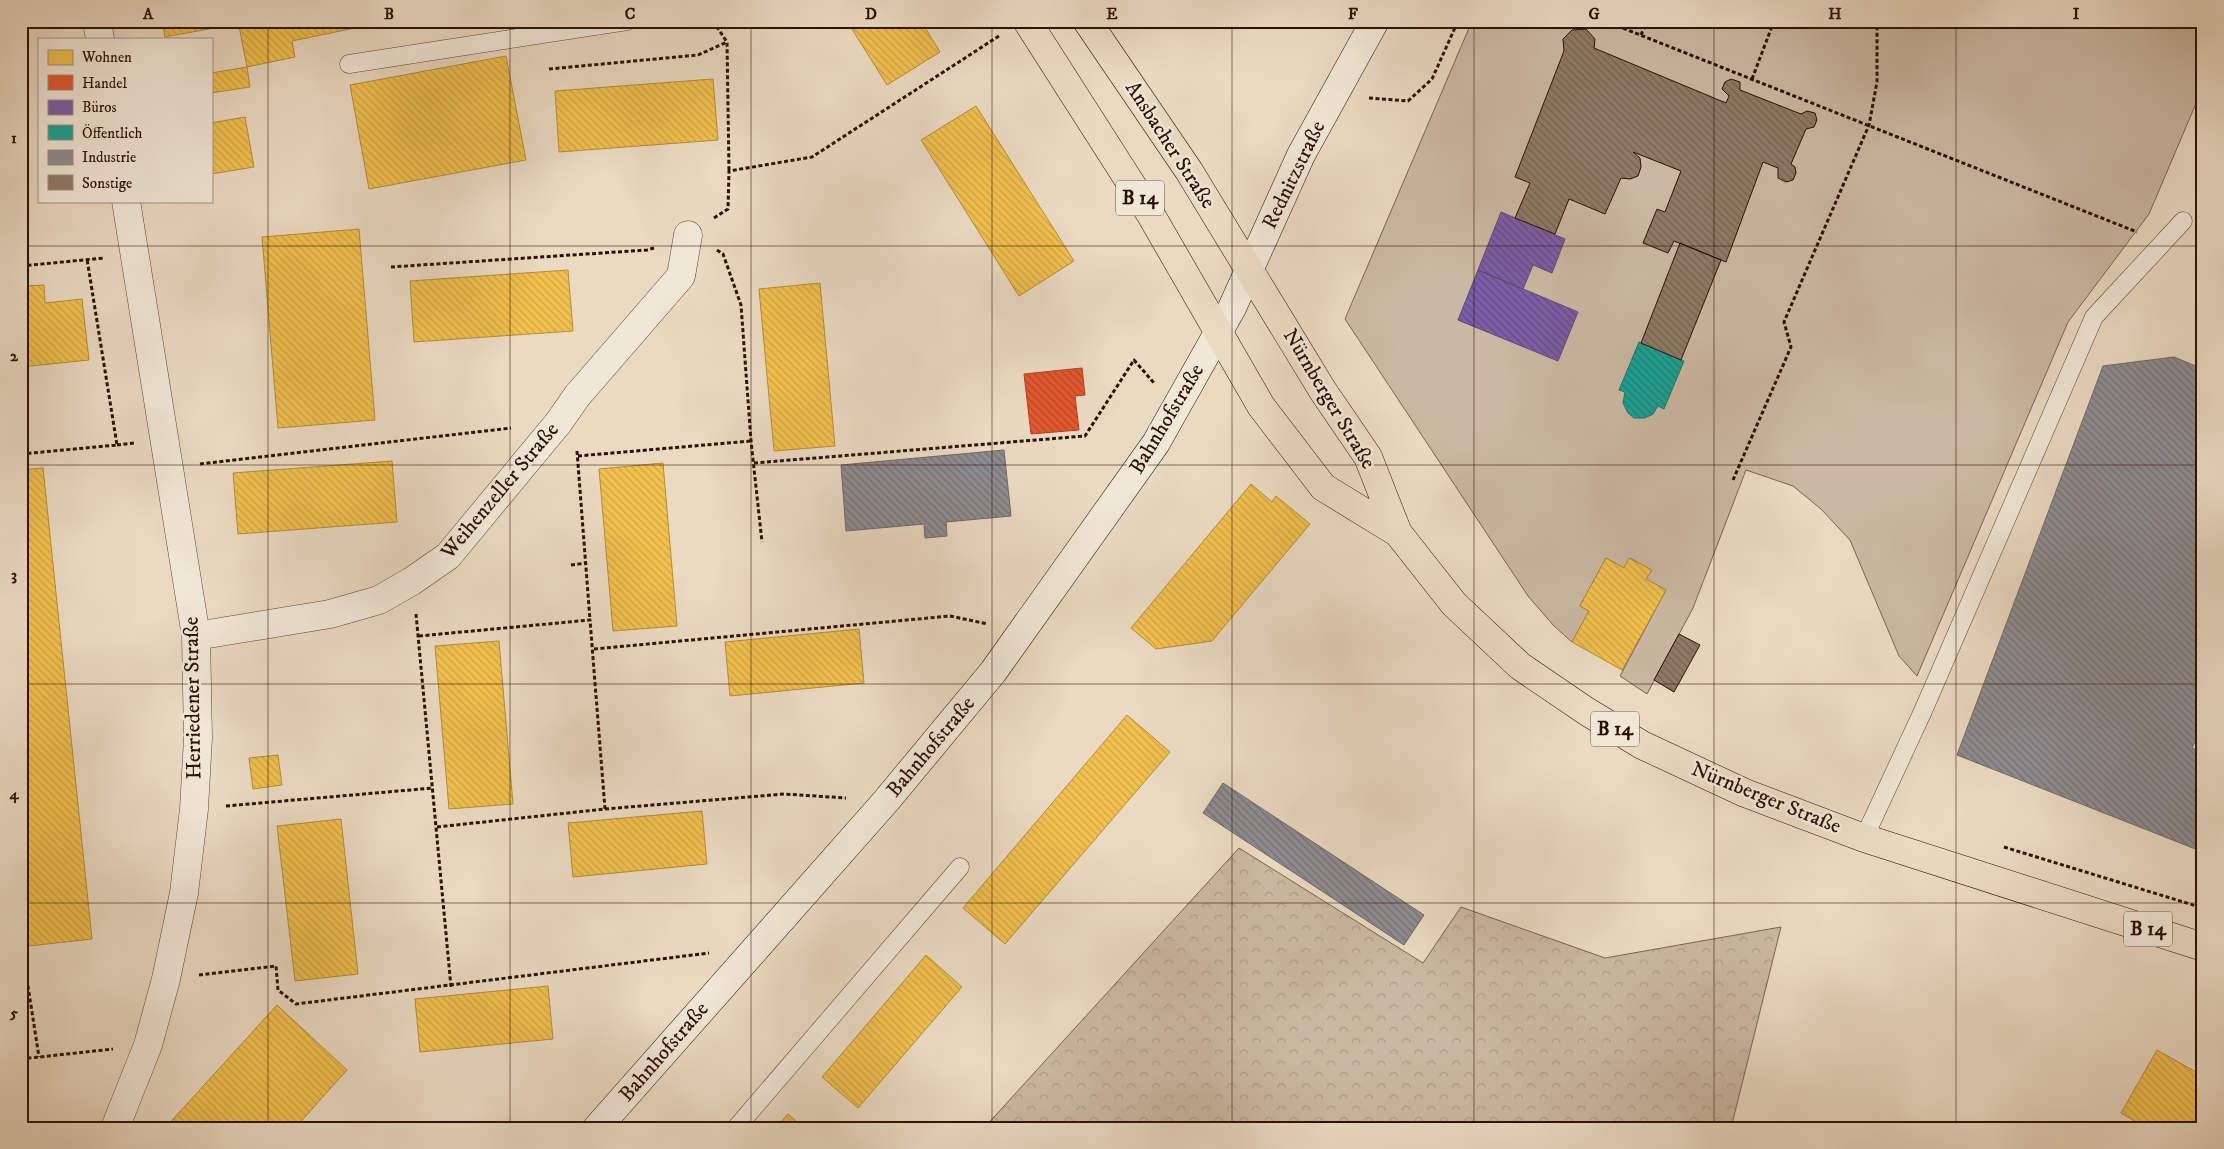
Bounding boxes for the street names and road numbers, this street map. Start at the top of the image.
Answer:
street label: Ansbacher Straße [1119,76,1221,214]
street label: Rednitzstraße [1257,116,1331,233]
road number: B 14 [1116,180,1164,216]
street label: Nürnberger Straße [1277,324,1381,474]
street label: Bahnhofstraße [1124,359,1210,479]
street label: Weihenzeller Straße [435,417,565,565]
street label: Herriedener Straße [179,616,207,780]
street label: Bahnhofstraße [881,691,981,803]
road number: B 14 [1591,712,1639,746]
street label: Nürnberger Straße [1687,756,1845,840]
road number: B 14 [2124,912,2172,946]
street label: Bahnhofstraße [614,997,715,1107]

